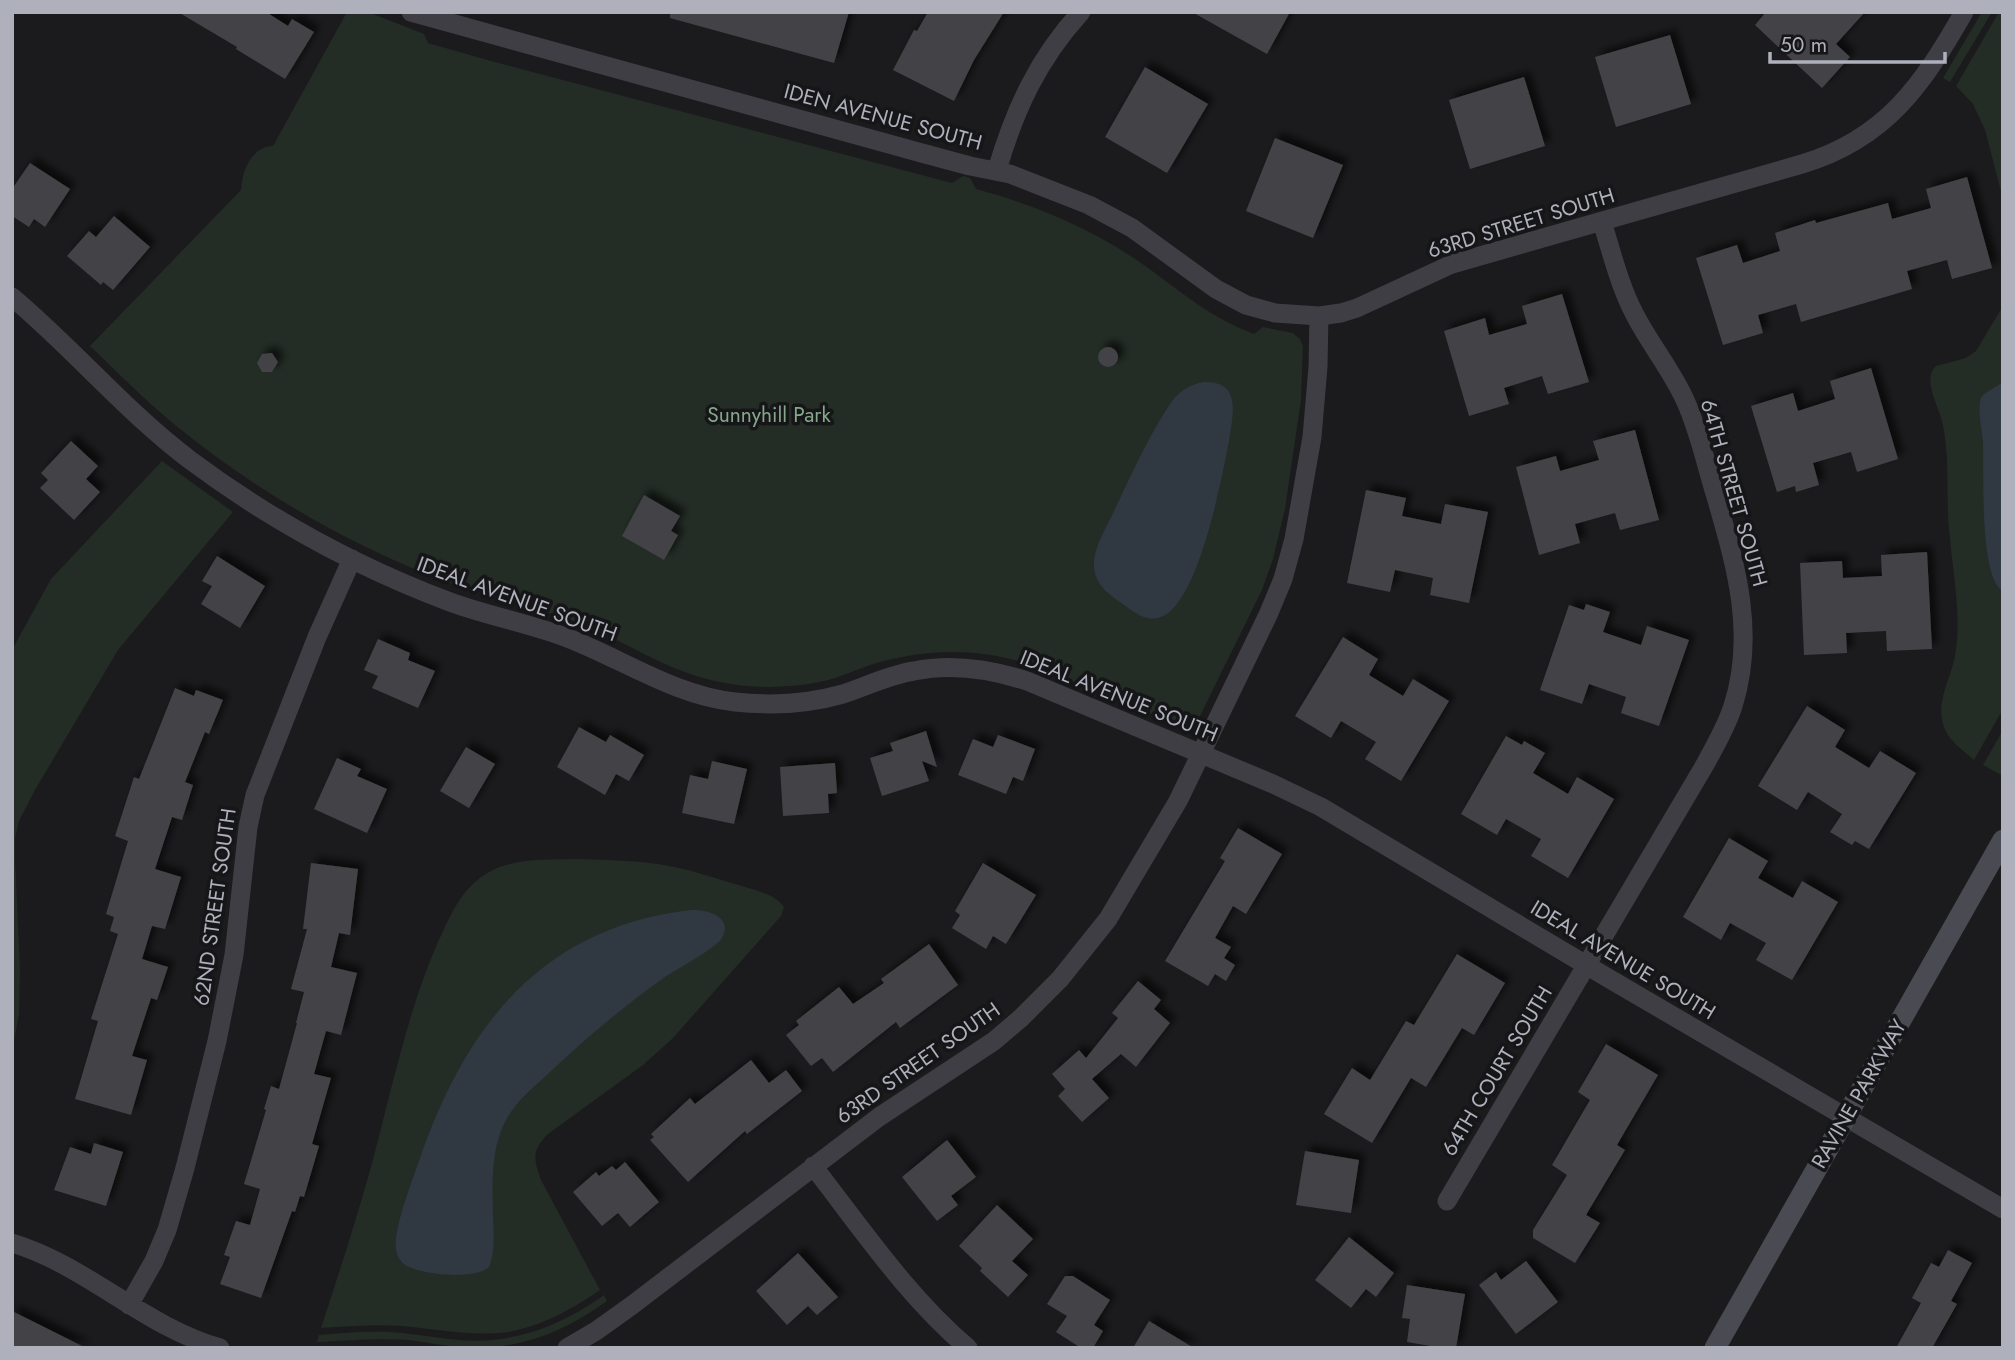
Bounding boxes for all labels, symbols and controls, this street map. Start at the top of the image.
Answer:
scale bar [1770,21,1945,65]
text: 50 m [1780,30,1827,60]
street label: IDEN AVENUE SOUTH [781,76,985,158]
street label: 63RD STREET SOUTH [1424,180,1618,266]
street label: 64TH STREET SOUTH [1693,396,1775,590]
park label: Sunnyhill Park [707,400,832,430]
street label: IDEAL AVENUE SOUTH [413,549,621,649]
street label: IDEAL AVENUE SOUTH [1016,643,1222,749]
street label: 62ND STREET SOUTH [186,806,244,1008]
street label: IDEAL AVENUE SOUTH [1525,893,1721,1027]
street label: 64TH COURT SOUTH [1434,980,1560,1162]
street label: 63RD STREET SOUTH [830,995,1006,1131]
street label: RAVINE PARKWAY [1804,1014,1914,1174]

